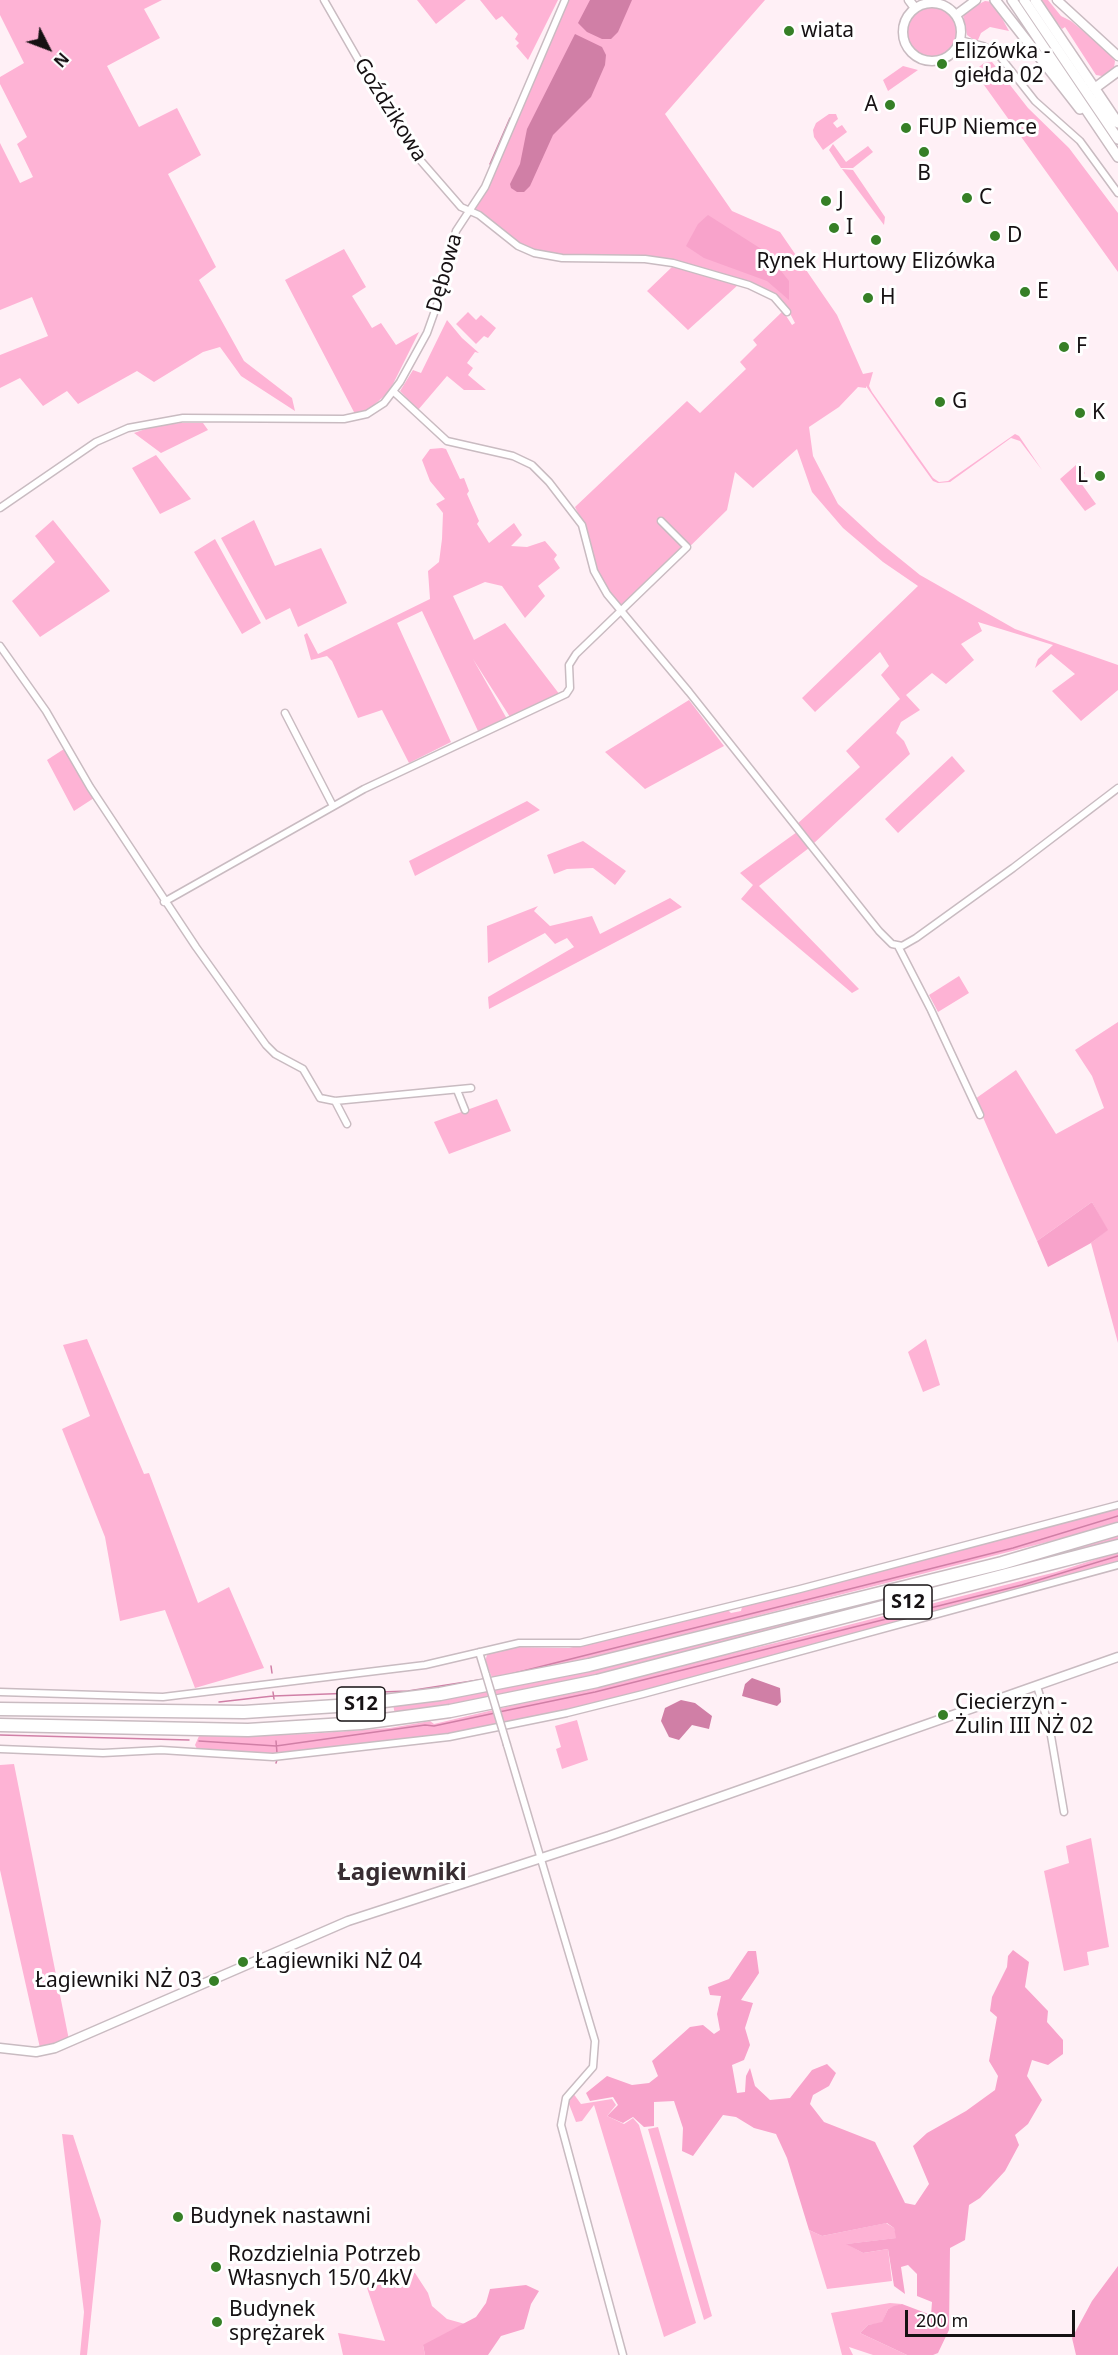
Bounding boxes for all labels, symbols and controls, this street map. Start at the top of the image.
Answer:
north arrow [18,18,78,78]
place label: wiata [801,18,854,44]
marker: wiata [782,24,796,38]
place label: Elizówka - giełda 02 [954,39,1050,89]
text: N [49,48,74,72]
street label: Goździkowa [348,53,432,167]
marker: Elizówka - giełda 02 [935,57,949,71]
place label: A [865,92,878,118]
marker: A [883,98,897,112]
place label: FUP Niemce [918,115,1037,141]
marker: FUP Niemce [899,121,913,135]
marker: B [917,145,931,159]
place label: B [917,161,931,187]
place label: C [979,185,992,211]
place label: J [838,188,844,214]
marker: C [960,191,974,205]
marker: J [819,194,833,208]
place label: I [846,215,853,241]
marker: I [827,221,841,235]
place label: D [1007,223,1022,249]
marker: D [988,229,1002,243]
street label: Dębowa [422,231,468,315]
marker: Rynek Hurtowy Elizówka [869,233,883,247]
place label: Rynek Hurtowy Elizówka [756,249,996,275]
place label: E [1037,279,1049,305]
place label: H [880,285,896,311]
marker: E [1018,285,1032,299]
marker: H [861,291,875,305]
place label: F [1076,334,1087,360]
marker: F [1057,340,1071,354]
place label: G [952,389,967,415]
marker: G [933,395,947,409]
place label: K [1092,400,1105,426]
marker: K [1073,406,1087,420]
place label: L [1077,463,1088,489]
marker: L [1093,469,1107,483]
road number: S12 [884,1585,932,1619]
road number: S12 [337,1687,385,1721]
place label: Ciecierzyn - Żulin III NŻ 02 [955,1690,1094,1740]
marker: Ciecierzyn - Żulin III NŻ 02 [936,1708,950,1722]
district label: Łagiewniki [337,1859,467,1887]
place label: Łagiewniki NŻ 04 [255,1949,422,1975]
marker: Łagiewniki NŻ 04 [236,1955,250,1969]
place label: Łagiewniki NŻ 03 [35,1968,202,1994]
marker: Łagiewniki NŻ 03 [207,1974,221,1988]
place label: Budynek nastawni [190,2204,371,2230]
marker: Budynek nastawni [171,2210,185,2224]
place label: Rozdzielnia Potrzeb Własnych 15/0,4kV [228,2242,421,2292]
marker: Rozdzielnia Potrzeb Własnych 15/0,4kV [209,2260,223,2274]
place label: Budynek sprężarek [229,2297,325,2347]
scale bar [908,2298,1078,2336]
text: 200 m [916,2308,968,2332]
marker: Budynek sprężarek [210,2315,224,2329]

